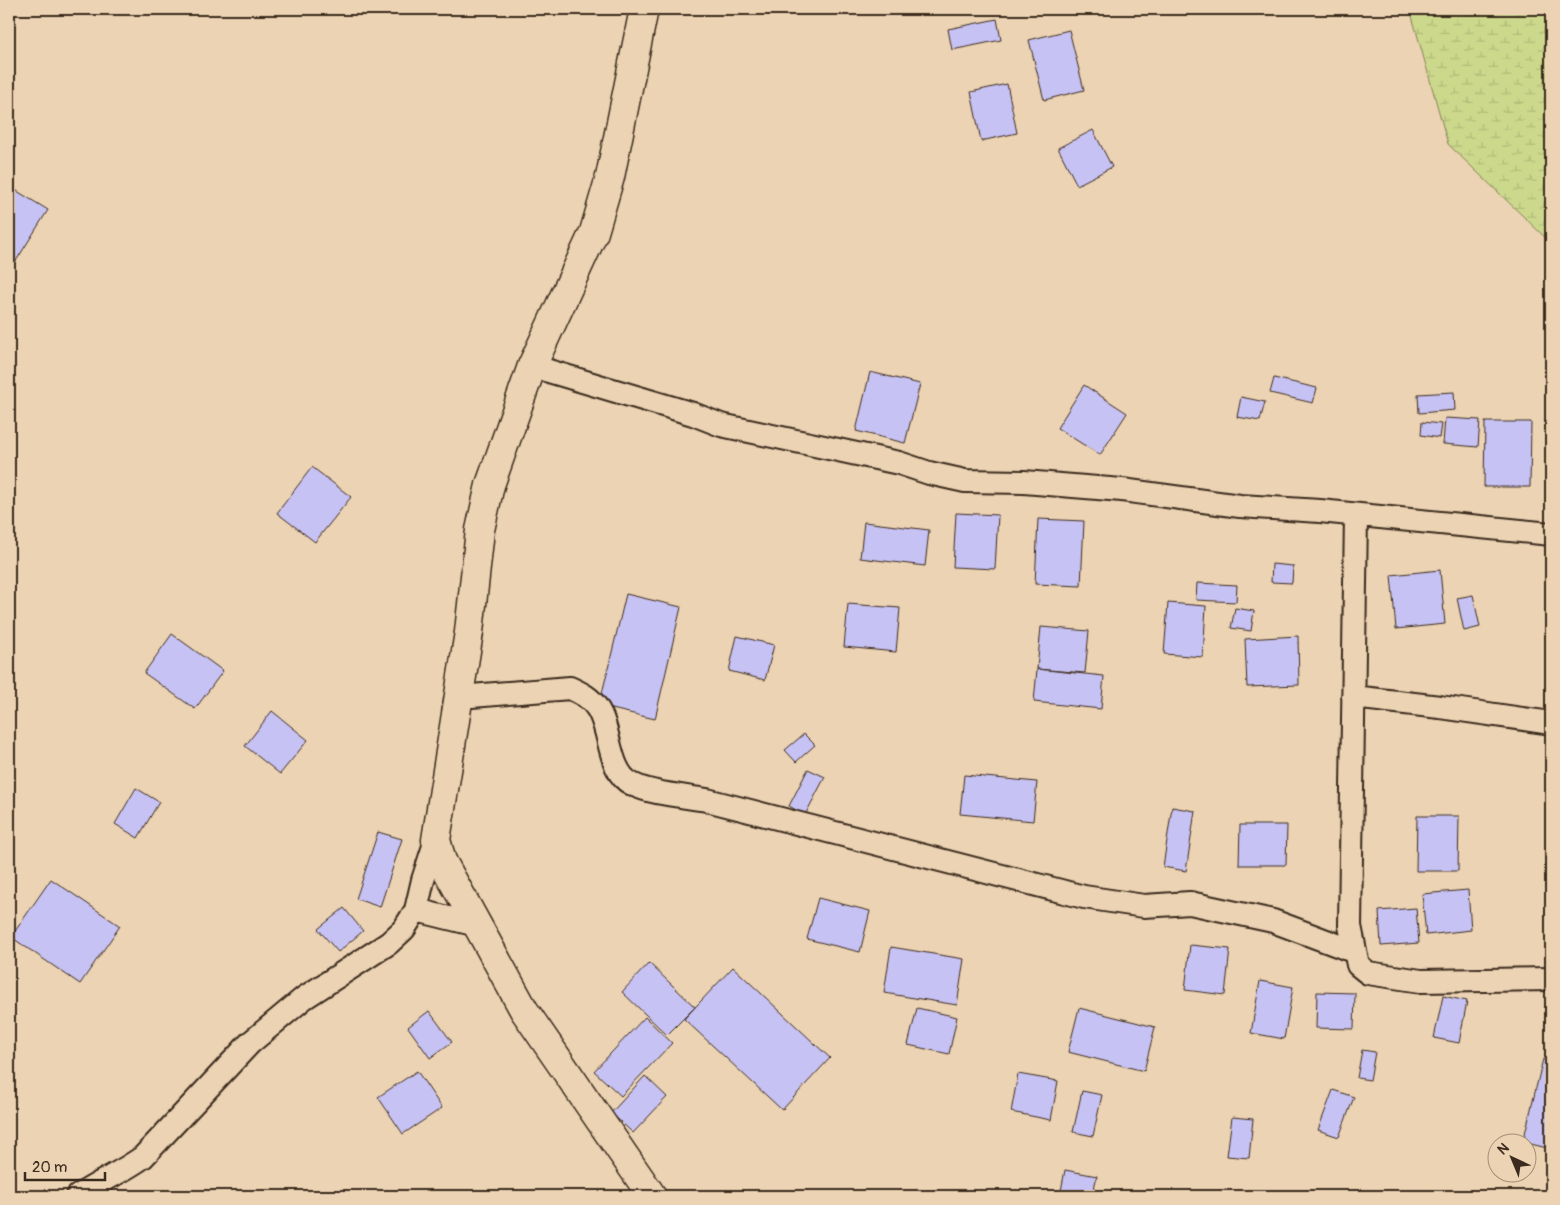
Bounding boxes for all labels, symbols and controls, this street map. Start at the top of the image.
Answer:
north arrow [1488,1132,1538,1182]
text: N [1494,1140,1513,1158]
scale bar [25,1150,105,1182]
text: 20 m [32,1158,67,1177]

